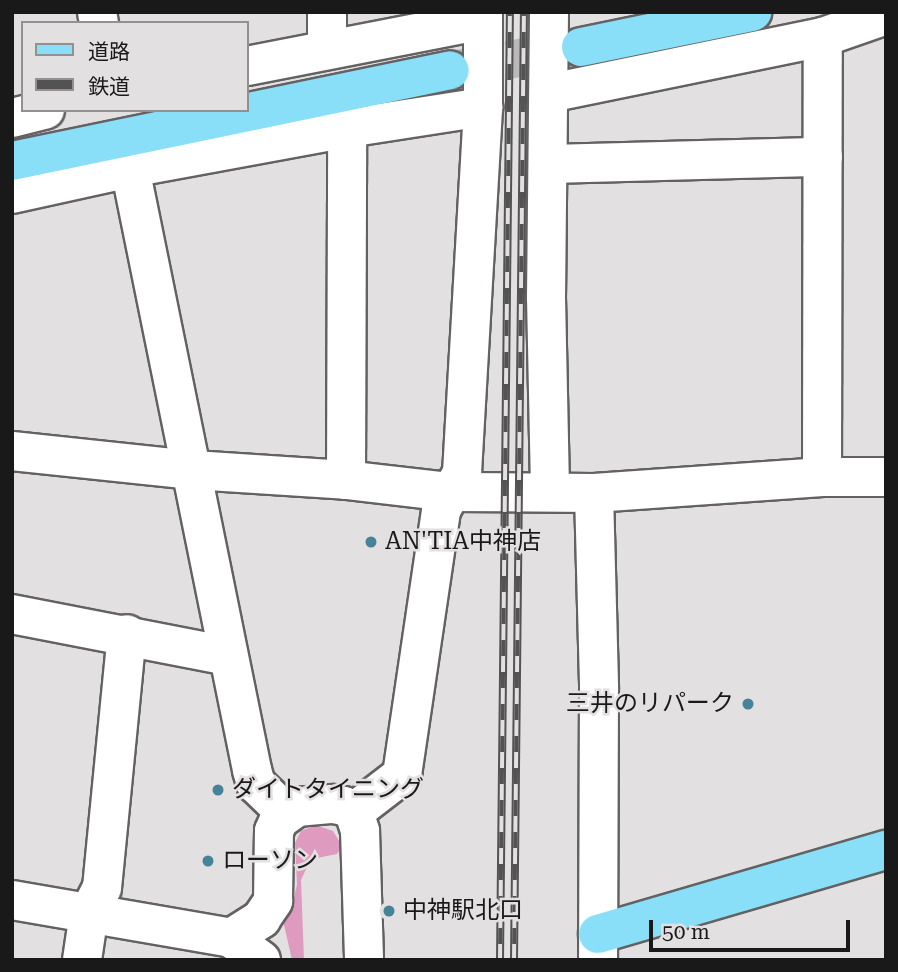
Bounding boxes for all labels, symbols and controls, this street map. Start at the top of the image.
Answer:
legend [21,21,248,112]
text: 道路 [88,40,130,64]
text: 鉄道 [88,75,130,99]
place label: AN'TIA中神店 [385,528,541,556]
marker: AN'TIA中神店 [363,534,379,550]
place label: 三井のリパーク [566,690,734,718]
marker: 三井のリパーク [740,696,756,712]
place label: ダイトタイニング [232,776,424,804]
marker: ダイトタイニング [210,782,226,798]
place label: ローソン [222,847,318,875]
marker: ローソン [200,853,216,869]
place label: 中神駅北口 [403,897,523,925]
marker: 中神駅北口 [381,903,397,919]
scale bar [653,906,854,950]
text: 50 m [662,920,710,944]

